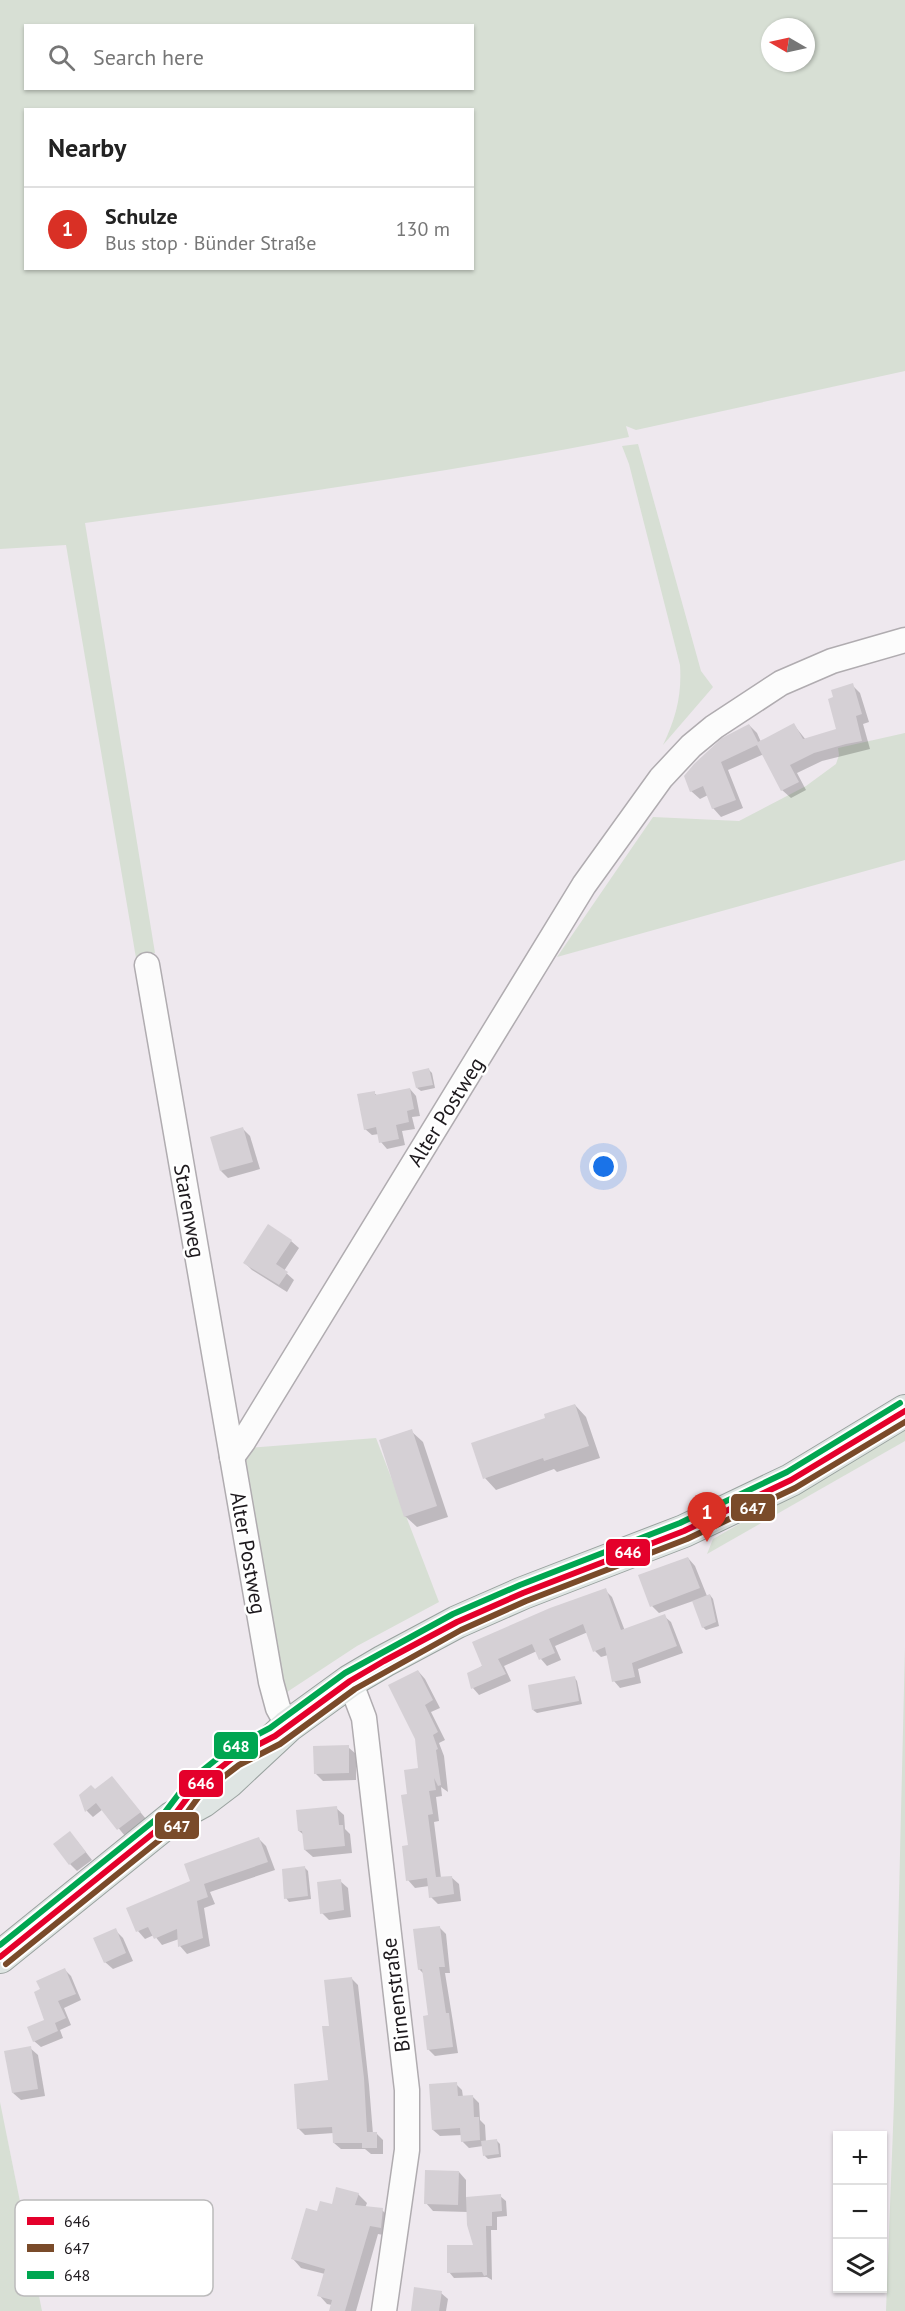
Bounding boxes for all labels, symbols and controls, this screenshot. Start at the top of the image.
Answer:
north arrow [761,18,815,72]
search box [24,24,474,90]
icon: search [45,41,78,74]
text: Search here [93,43,204,71]
text: Nearby [48,131,126,164]
text: Schulze [105,202,178,230]
text: 1 [62,216,73,242]
text: 130 m [396,216,450,242]
text: Bus stop · Bünder Straße [105,230,316,256]
street label: Alter Postweg [401,1052,490,1171]
your location [589,1152,618,1181]
street label: Starenweg [168,1162,211,1260]
street label: Alter Postweg [224,1490,273,1616]
pin: 1 [688,1492,726,1542]
line badge: 647 [730,1493,776,1522]
text: 647 [739,1498,767,1518]
line badge: 646 [605,1538,651,1567]
text: 646 [614,1542,642,1562]
line badge: 648 [213,1731,259,1760]
text: 648 [222,1736,250,1756]
line badge: 646 [178,1769,224,1798]
text: 646 [187,1773,215,1793]
line badge: 647 [154,1811,200,1840]
text: 647 [163,1816,191,1836]
street label: Birnenstraße [375,1936,416,2054]
map controls [833,2131,887,2293]
button: + [833,2131,887,2185]
button: − [833,2185,887,2239]
legend [15,2200,213,2296]
text: 646 [64,2211,90,2231]
text: 647 [64,2238,90,2258]
button: layers [833,2239,887,2293]
text: 648 [64,2265,90,2285]

